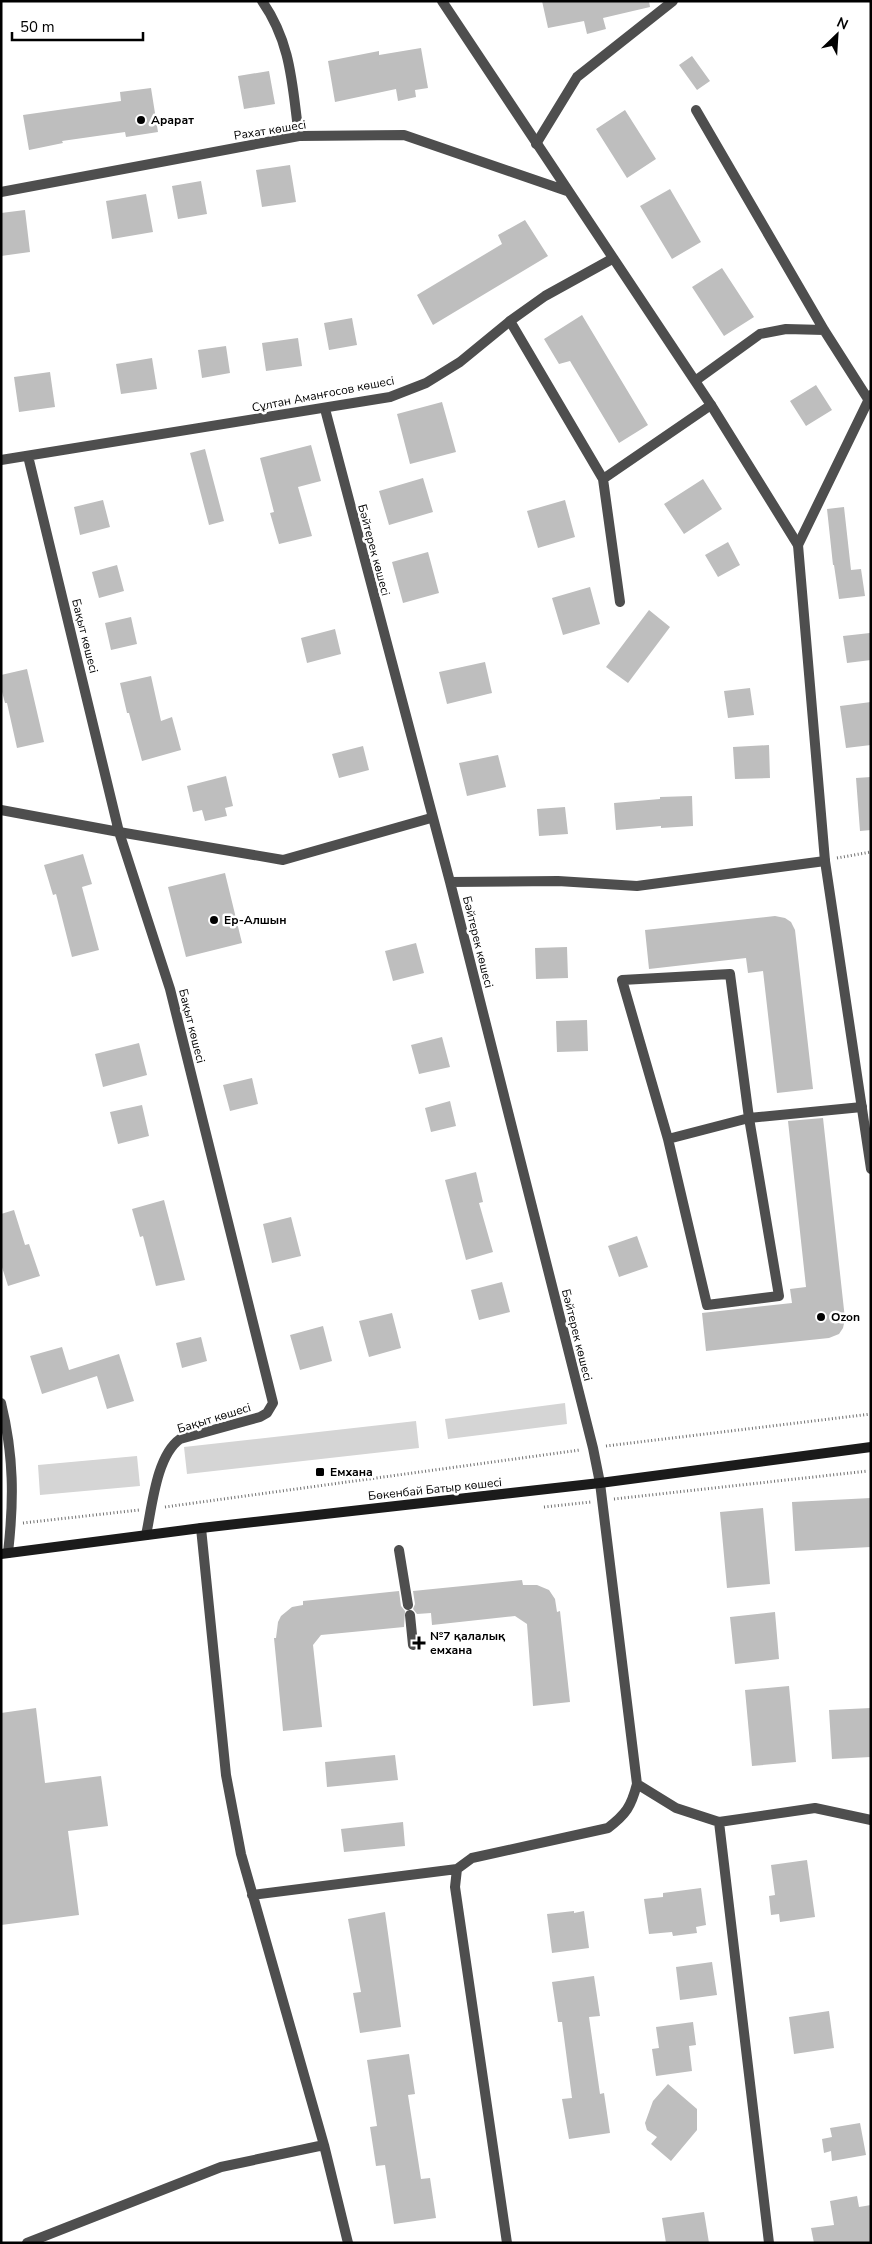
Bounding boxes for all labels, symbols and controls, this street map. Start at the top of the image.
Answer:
scale bar [12,10,144,42]
north arrow [812,10,862,60]
text: N [834,13,851,34]
text: 50 m [20,17,55,37]
place label: Арарат [151,112,194,128]
marker: Арарат [135,114,147,126]
street label: Рахат көшесі [233,116,307,144]
street label: Сұлтан Аманғосов көшесі [250,372,396,416]
street label: Бәйтерек көшесі [354,503,394,598]
street label: Бақыт көшесі [68,597,102,675]
street label: Бәйтерек көшесі [459,894,497,990]
place label: Ер-Алшын [224,912,286,928]
marker: Ер-Алшын [208,914,220,926]
street label: Бақыт көшесі [175,987,209,1065]
street label: Бәйтерек көшесі [558,1287,596,1383]
place label: Ozon [831,1309,860,1325]
marker: Ozon [815,1311,827,1323]
street label: Бақыт көшесі [175,1399,253,1437]
place label: Емхана [330,1464,373,1480]
marker: Емхана [314,1466,326,1478]
street label: Бөкенбай Батыр көшесі [367,1474,503,1504]
place label: №7 қалалық емхана [430,1628,506,1658]
marker: №7 қалалық емхана [412,1636,426,1650]

